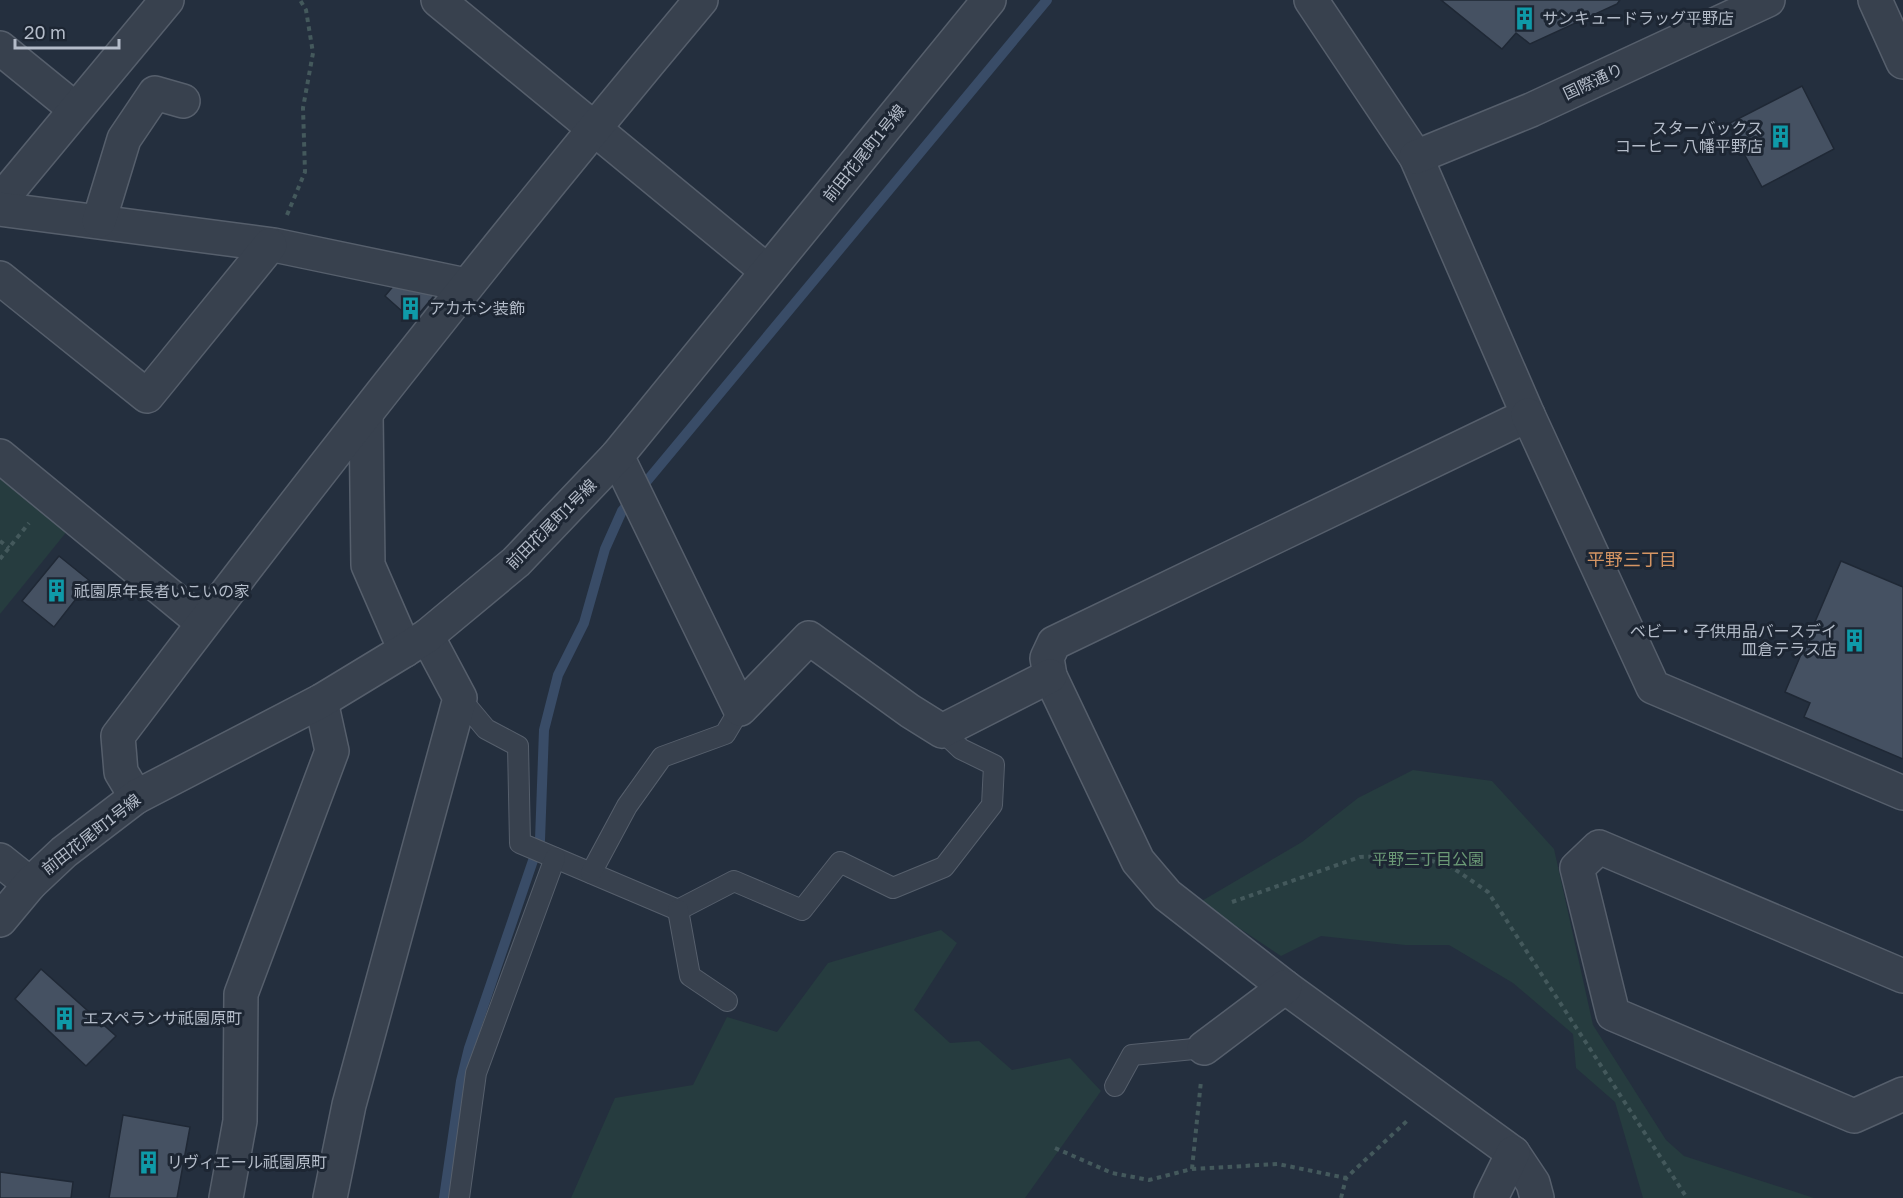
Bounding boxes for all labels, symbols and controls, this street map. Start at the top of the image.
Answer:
building icon: サンキュードラッグ平野店 [1511,5,1537,31]
place label: サンキュードラッグ平野店 [1542,8,1734,28]
scale bar [15,12,118,50]
text: 20 m [24,21,66,43]
street label: 国際通り [1560,58,1626,104]
street label: 前田花尾町1号線 [819,100,909,206]
place label: スターバックス コーヒー 八幡平野店 [1615,118,1763,156]
building icon: スターバックス コーヒー 八幡平野店 [1768,124,1794,150]
building icon: アカホシ装飾 [398,295,424,321]
place label: アカホシ装飾 [429,298,525,318]
street label: 前田花尾町1号線 [502,475,600,573]
district label: 平野三丁目 [1587,548,1677,570]
building icon: 祇園原年長者いこいの家 [43,578,69,604]
place label: 祇園原年長者いこいの家 [74,581,250,601]
place label: ベビー・子供用品バースデイ 皿倉テラス店 [1630,621,1837,659]
building icon: ベビー・子供用品バースデイ 皿倉テラス店 [1842,627,1868,653]
street label: 前田花尾町1号線 [38,789,144,879]
park label: 平野三丁目公園 [1372,849,1484,869]
building icon: エスペランサ祇園原町 [52,1005,78,1031]
place label: エスペランサ祇園原町 [83,1008,242,1028]
building icon: リヴィエール祇園原町 [136,1149,162,1175]
place label: リヴィエール祇園原町 [167,1152,327,1172]

